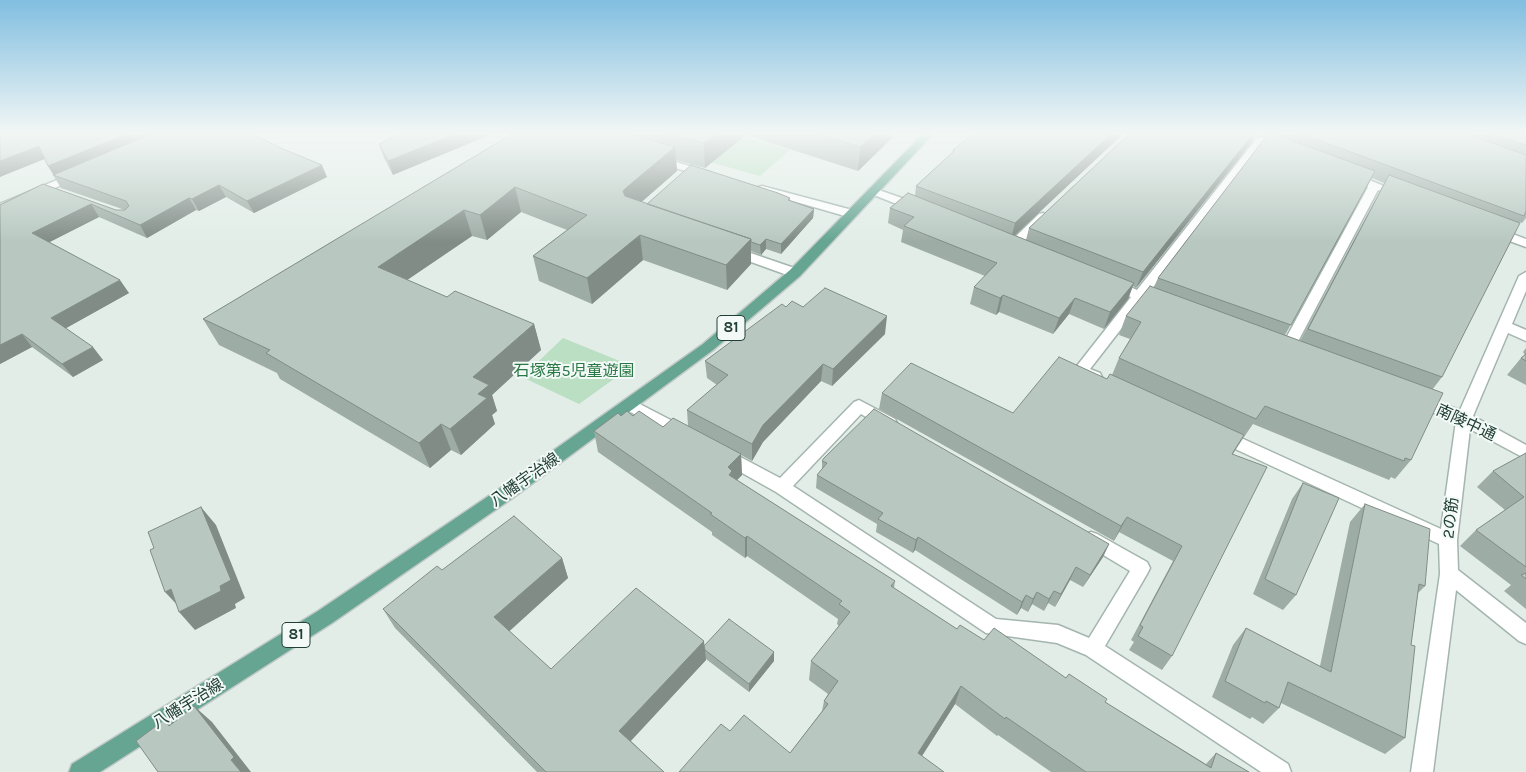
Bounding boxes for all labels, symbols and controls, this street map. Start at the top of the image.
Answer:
road number: 81 [717,316,745,340]
park label: 石塚第5児童遊園 [513,361,635,381]
street label: 南陵中通 [1433,401,1499,445]
street label: 八幡宇治線 [487,449,563,511]
street label: 2の筋 [1439,496,1463,540]
road number: 81 [282,622,310,648]
street label: 八幡宇治線 [149,675,227,733]

